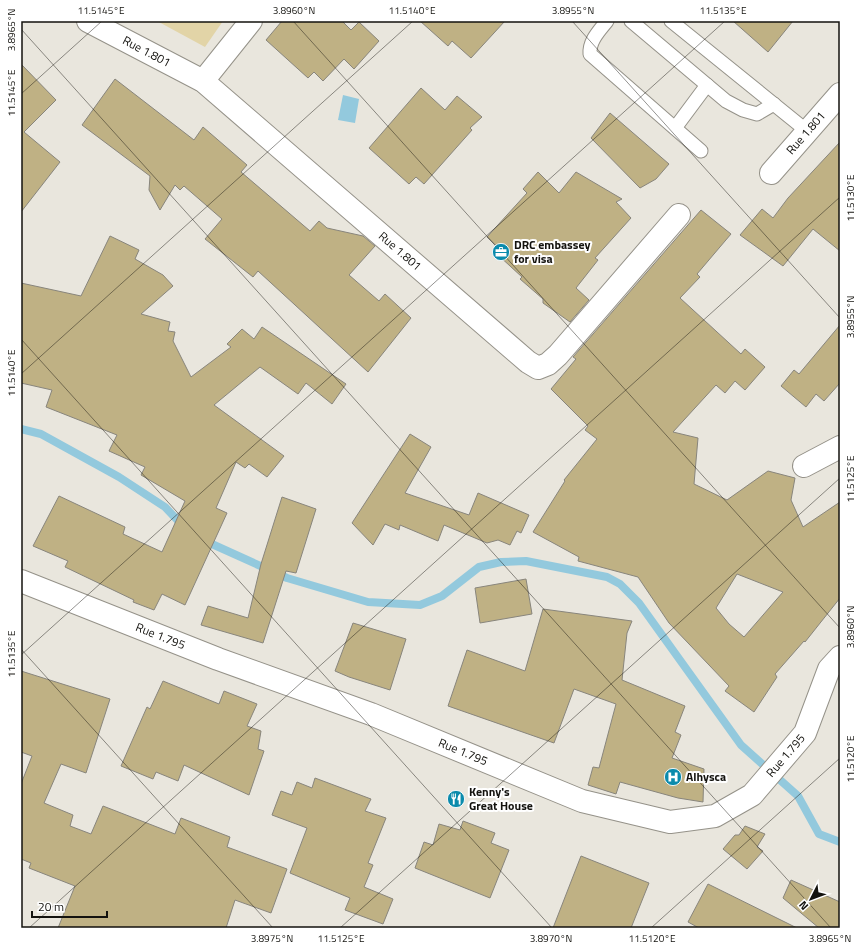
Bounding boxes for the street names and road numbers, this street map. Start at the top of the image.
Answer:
street label: Rue 1.801 [119,31,174,72]
street label: Rue 1.801 [781,107,830,159]
street label: Rue 1.801 [374,227,426,275]
street label: Rue 1.795 [133,617,189,654]
street label: Rue 1.795 [761,729,810,781]
street label: Rue 1.795 [436,733,491,770]

